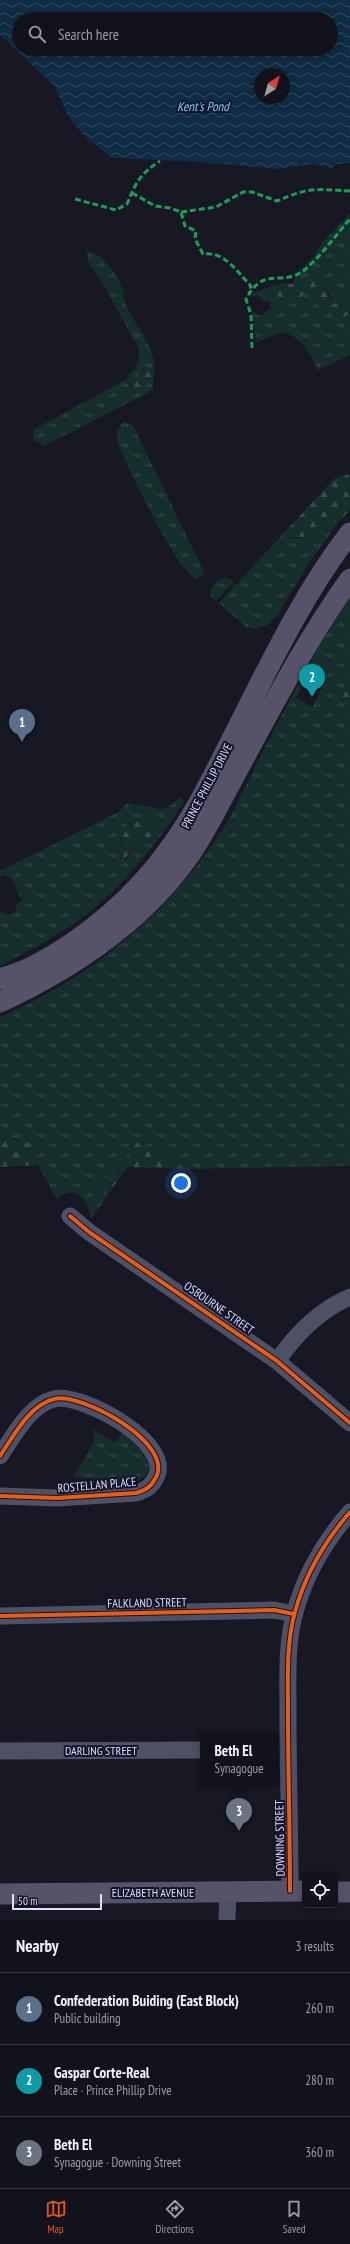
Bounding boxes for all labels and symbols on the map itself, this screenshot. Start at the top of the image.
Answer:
north arrow [254,68,290,104]
water label: Kent's Pond [177,98,231,115]
pin: 2 [299,664,325,697]
pin: 1 [9,709,35,742]
street label: PRINCE PHILLIP DRIVE [178,741,235,831]
your location [171,1173,191,1193]
street label: OSBOURNE STREET [181,1278,258,1338]
street label: ROSTELLAN PLACE [57,1474,137,1495]
street label: FALKLAND STREET [107,1594,187,1611]
street label: DARLING STREET [65,1743,138,1758]
pin: 3 [226,1798,252,1831]
street label: DOWNING STREET [271,1799,288,1877]
street label: ELIZABETH AVENUE [112,1885,194,1900]
scale bar [12,1892,102,1911]

